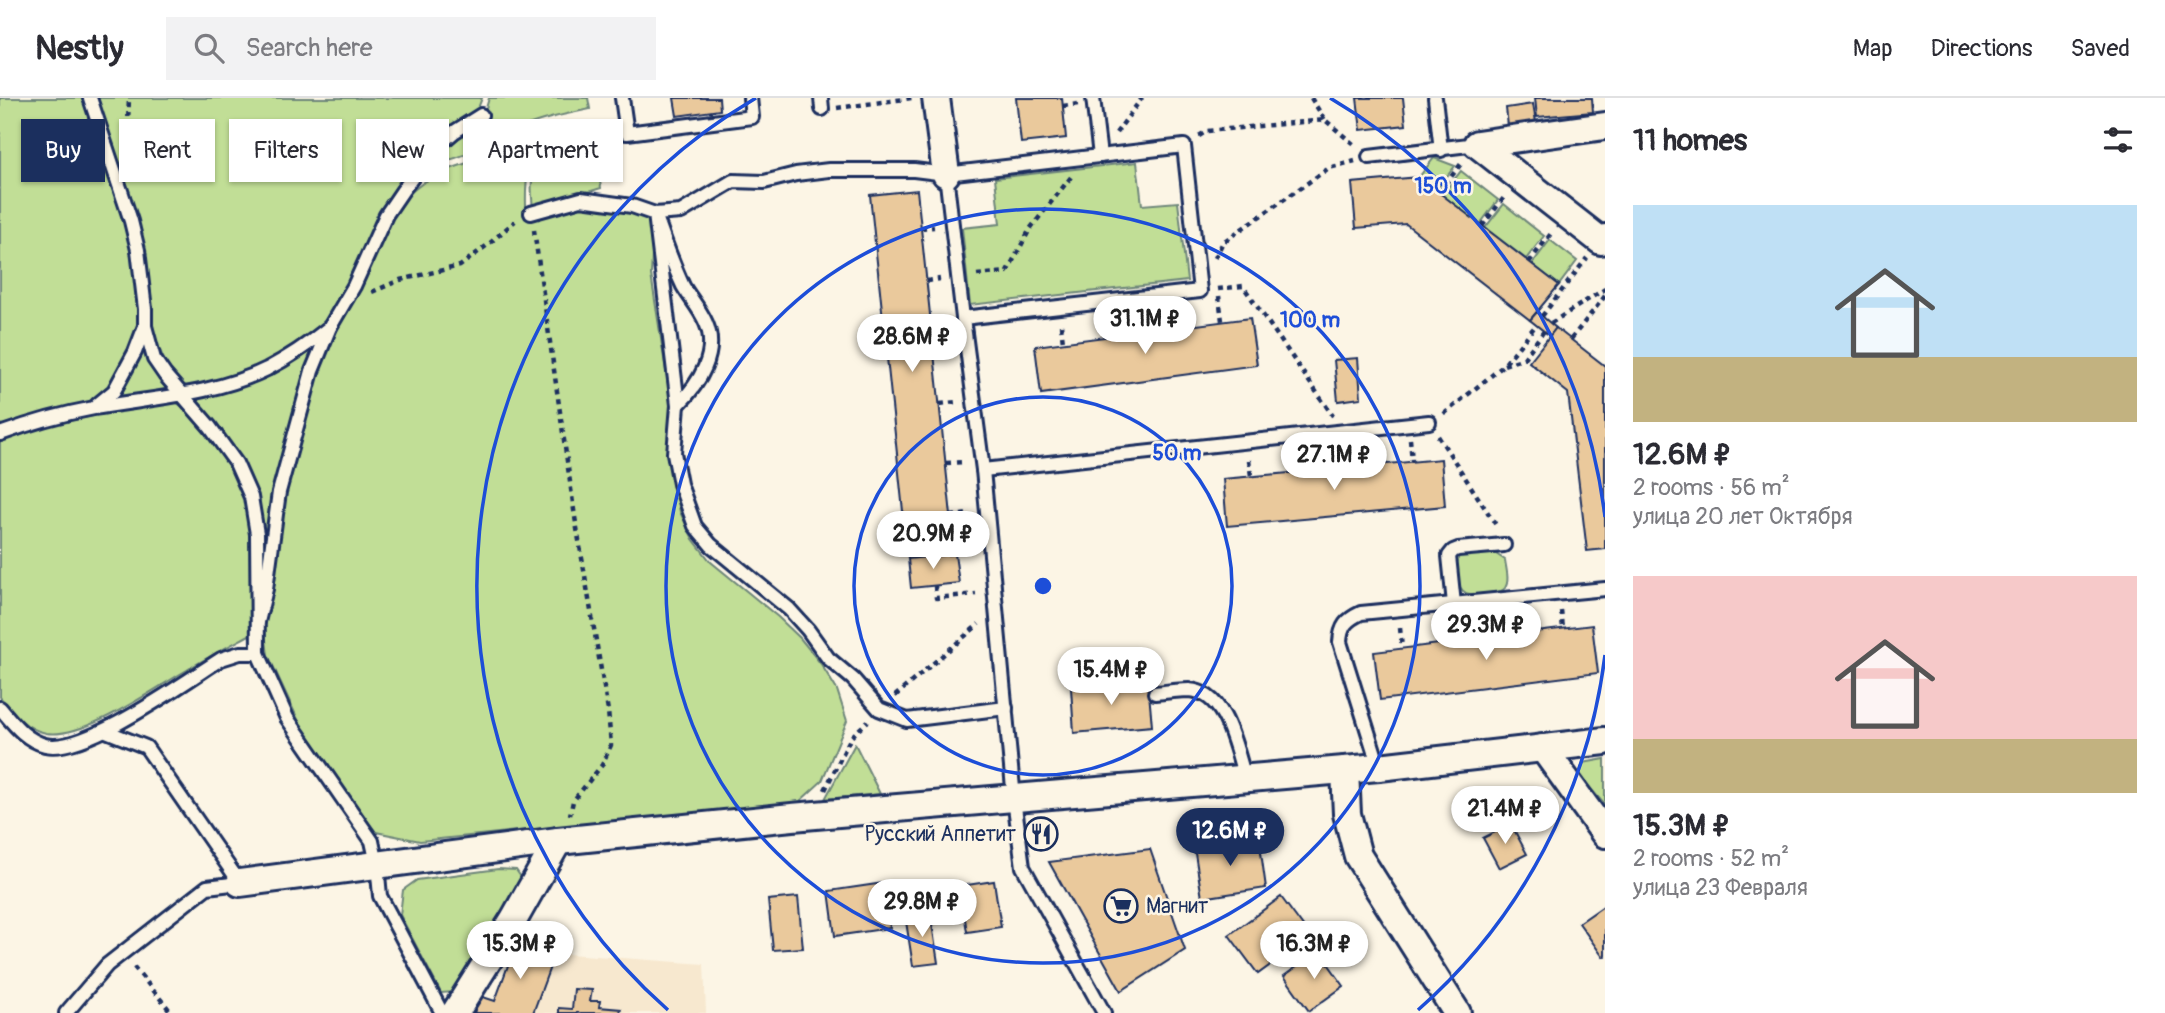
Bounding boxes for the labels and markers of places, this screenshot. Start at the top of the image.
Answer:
pin: 31.1M ₽ [1080,296,1210,356]
pin: 28.6M ₽ [847,314,977,374]
pin: 27.1M ₽ [1269,432,1399,492]
pin: 20.9M ₽ [868,512,998,571]
centre of rings [1031,574,1055,598]
pin: 29.3M ₽ [1421,602,1551,662]
pin: 15.4M ₽ [1046,648,1176,707]
pin: 21.4M ₽ [1440,786,1570,846]
pin: 12.6M ₽ [1165,808,1295,868]
restaurant icon: Русский Аппетит [1022,815,1060,853]
place label: Русский Аппетит [865,821,1016,848]
pin: 29.8M ₽ [857,880,987,939]
supermarket icon: Магнит [1102,887,1140,925]
place label: Магнит [1146,893,1209,920]
pin: 15.3M ₽ [455,922,585,981]
pin: 16.3M ₽ [1249,922,1379,981]

